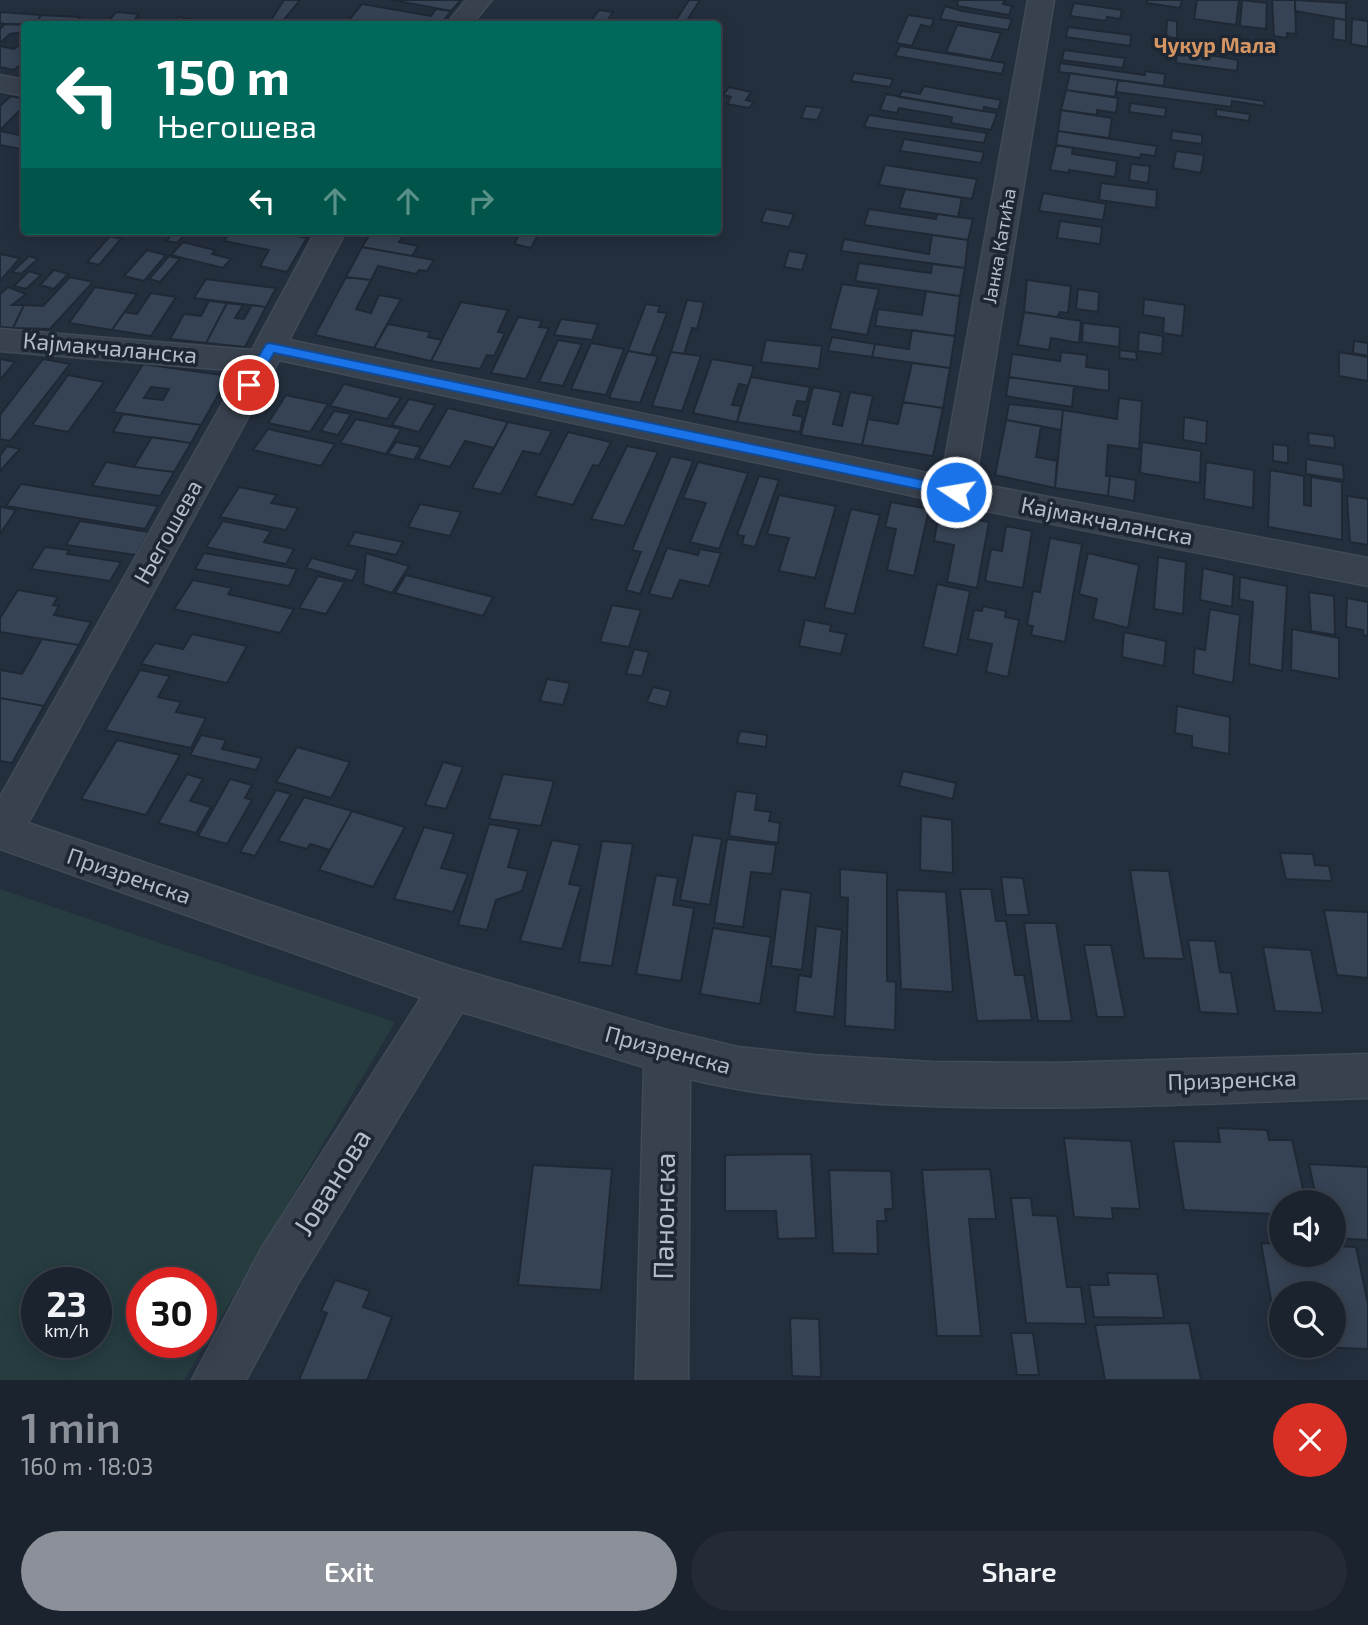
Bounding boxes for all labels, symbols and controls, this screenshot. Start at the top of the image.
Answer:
district label: Чукур Мала [1154,32,1276,57]
text: 150 m [157,46,290,105]
icon: left [42,49,133,140]
text: Његошева [157,106,317,144]
icon: left [243,182,281,220]
icon: ahead [316,182,354,220]
icon: ahead [389,182,427,220]
icon: right [462,182,500,220]
street label: Јанка Катића [977,186,1020,305]
street label: Кајмакчаланска [22,325,198,369]
pin [219,355,279,415]
icon: arrive [230,366,268,404]
position arrow [919,455,993,529]
street label: Његошева [127,474,207,589]
street label: Кајмакчаланска [1019,490,1196,550]
street label: Призренска [64,841,195,909]
street label: Призренска [602,1019,734,1079]
street label: Призренска [1167,1063,1297,1095]
street label: Јованова [285,1122,377,1241]
street label: Панонска [645,1152,681,1280]
map controls [1269,1190,1346,1358]
button: sound [1269,1190,1346,1267]
speed limit sign: 30 [126,1267,217,1358]
button: search [1269,1281,1346,1358]
text: 23 [46,1282,87,1324]
text: km/h [44,1319,89,1341]
text: 1 min [21,1401,121,1451]
button: close [1273,1403,1347,1477]
text: 160 m · 18:03 [21,1452,153,1480]
button: Exit [21,1531,677,1611]
button: Share [691,1531,1347,1611]

